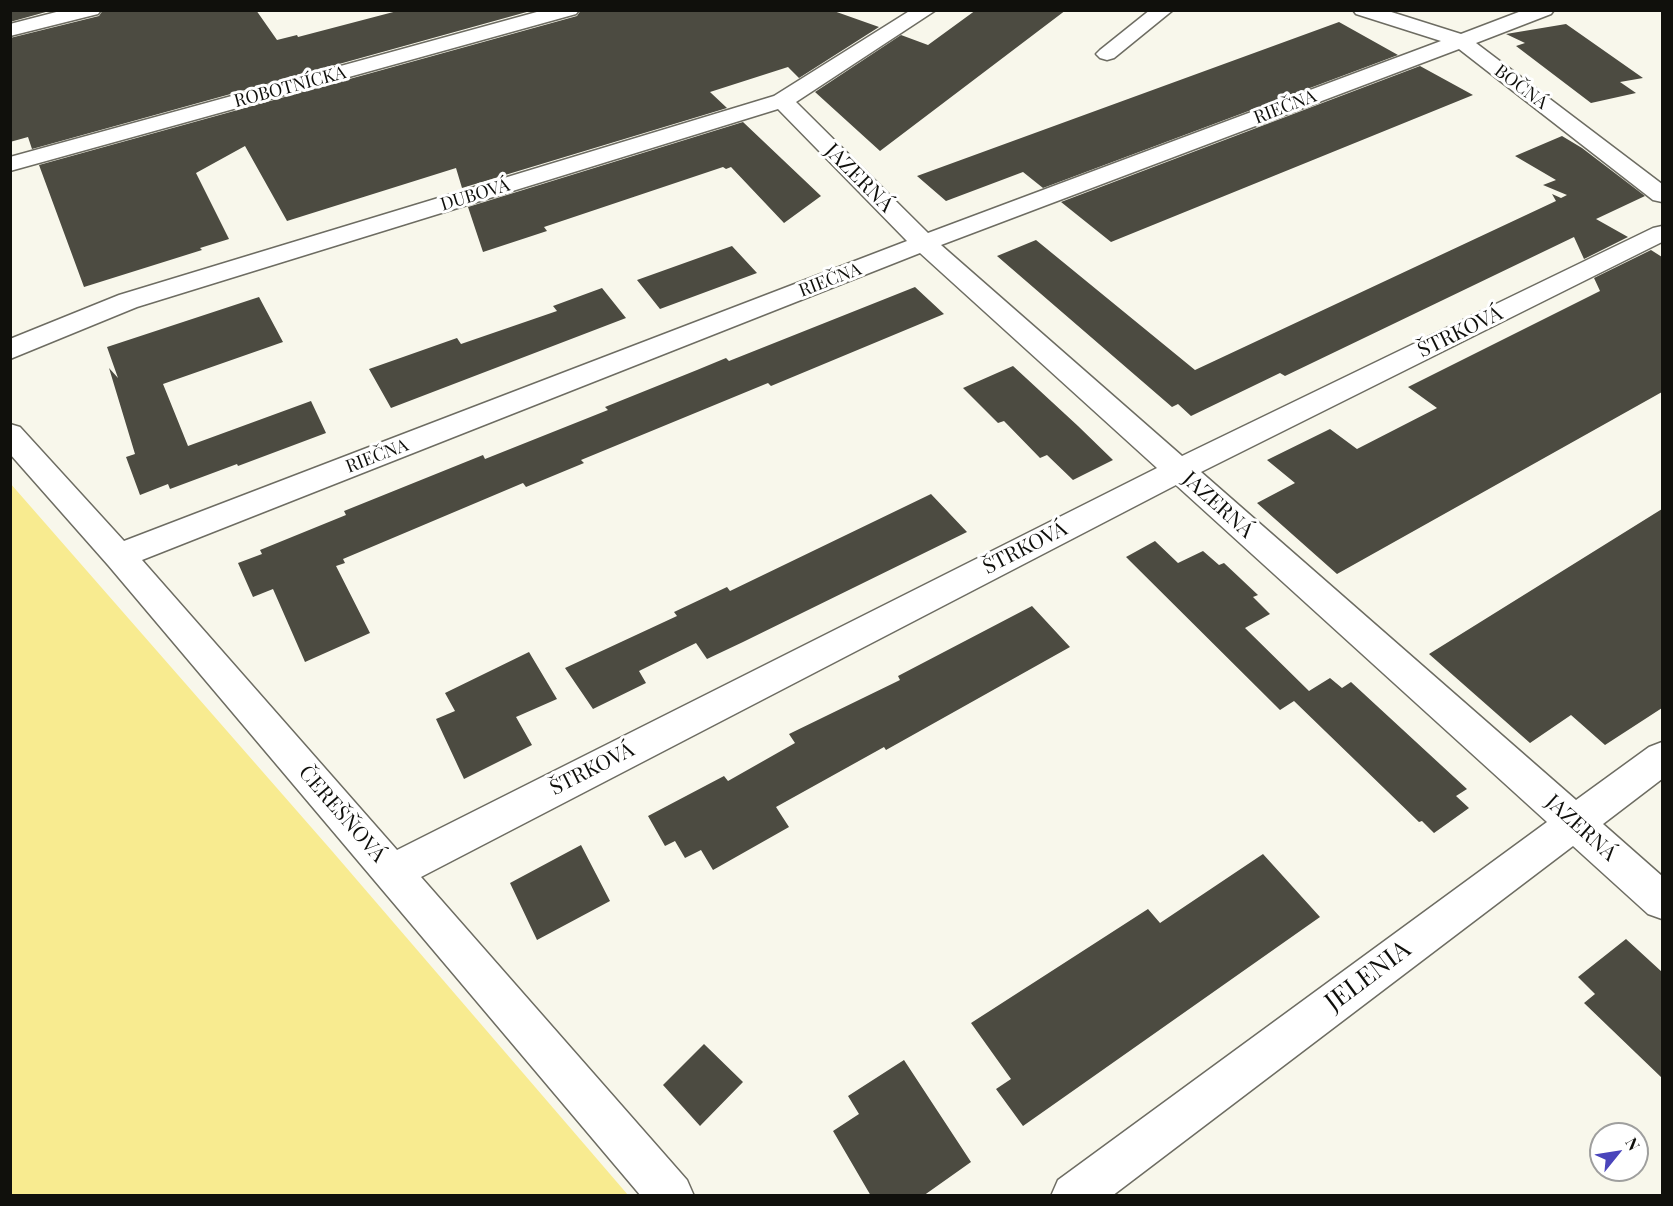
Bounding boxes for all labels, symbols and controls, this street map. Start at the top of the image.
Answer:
street label: BOČNÁ [1490,60,1552,114]
street label: ROBOTNÍCKA [232,62,348,112]
street label: RIEČNA [1251,85,1319,129]
street label: JAZERNÁ [819,138,899,218]
street label: DUBOVÁ [438,174,512,216]
street label: RIEČNA [796,258,864,302]
street label: ŠTRKOVÁ [1414,301,1506,363]
street label: RIEČNA [343,434,411,478]
street label: JAZERNÁ [1177,467,1259,543]
street label: ŠTRKOVÁ [979,516,1071,580]
street label: ŠTRKOVÁ [546,737,638,801]
street label: ČEREŠŇOVÁ [293,760,391,868]
street label: JAZERNÁ [1540,790,1622,866]
street label: JELENIA [1319,934,1417,1018]
north arrow [1589,1122,1649,1182]
text: N [1621,1133,1645,1154]

